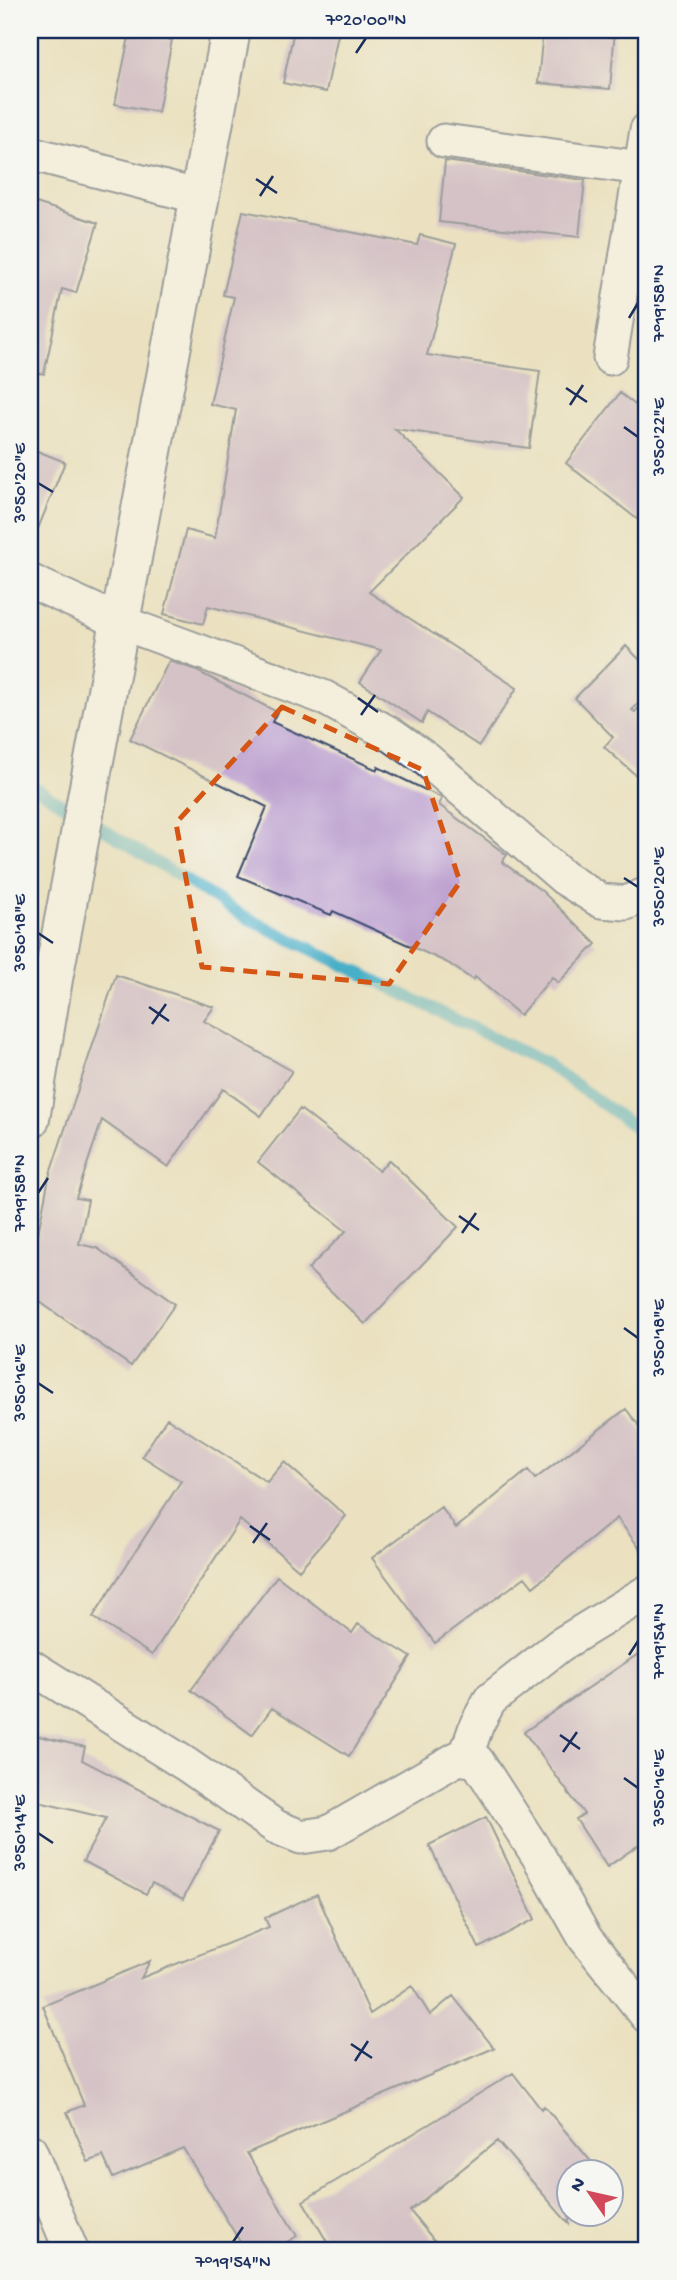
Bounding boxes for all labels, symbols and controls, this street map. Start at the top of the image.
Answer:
text: 7°20'00"N [325,11,406,32]
text: 7°19'58"N [650,265,671,342]
text: 3°50'22"E [650,397,671,477]
text: 3°50'20"E [11,442,32,524]
text: 3°50'20"E [650,846,671,928]
text: 3°50'18"E [11,893,32,973]
text: 7°19'58"N [11,1155,32,1232]
text: 3°50'18"E [650,1298,671,1378]
text: 3°50'16"E [11,1344,32,1422]
text: 7°19'54"N [650,1603,671,1680]
text: 3°50'16"E [650,1749,671,1827]
text: 3°50'14"E [11,1794,32,1872]
north arrow [554,2158,624,2228]
text: N [566,2174,592,2197]
text: 7°19'54"N [194,2253,271,2274]

